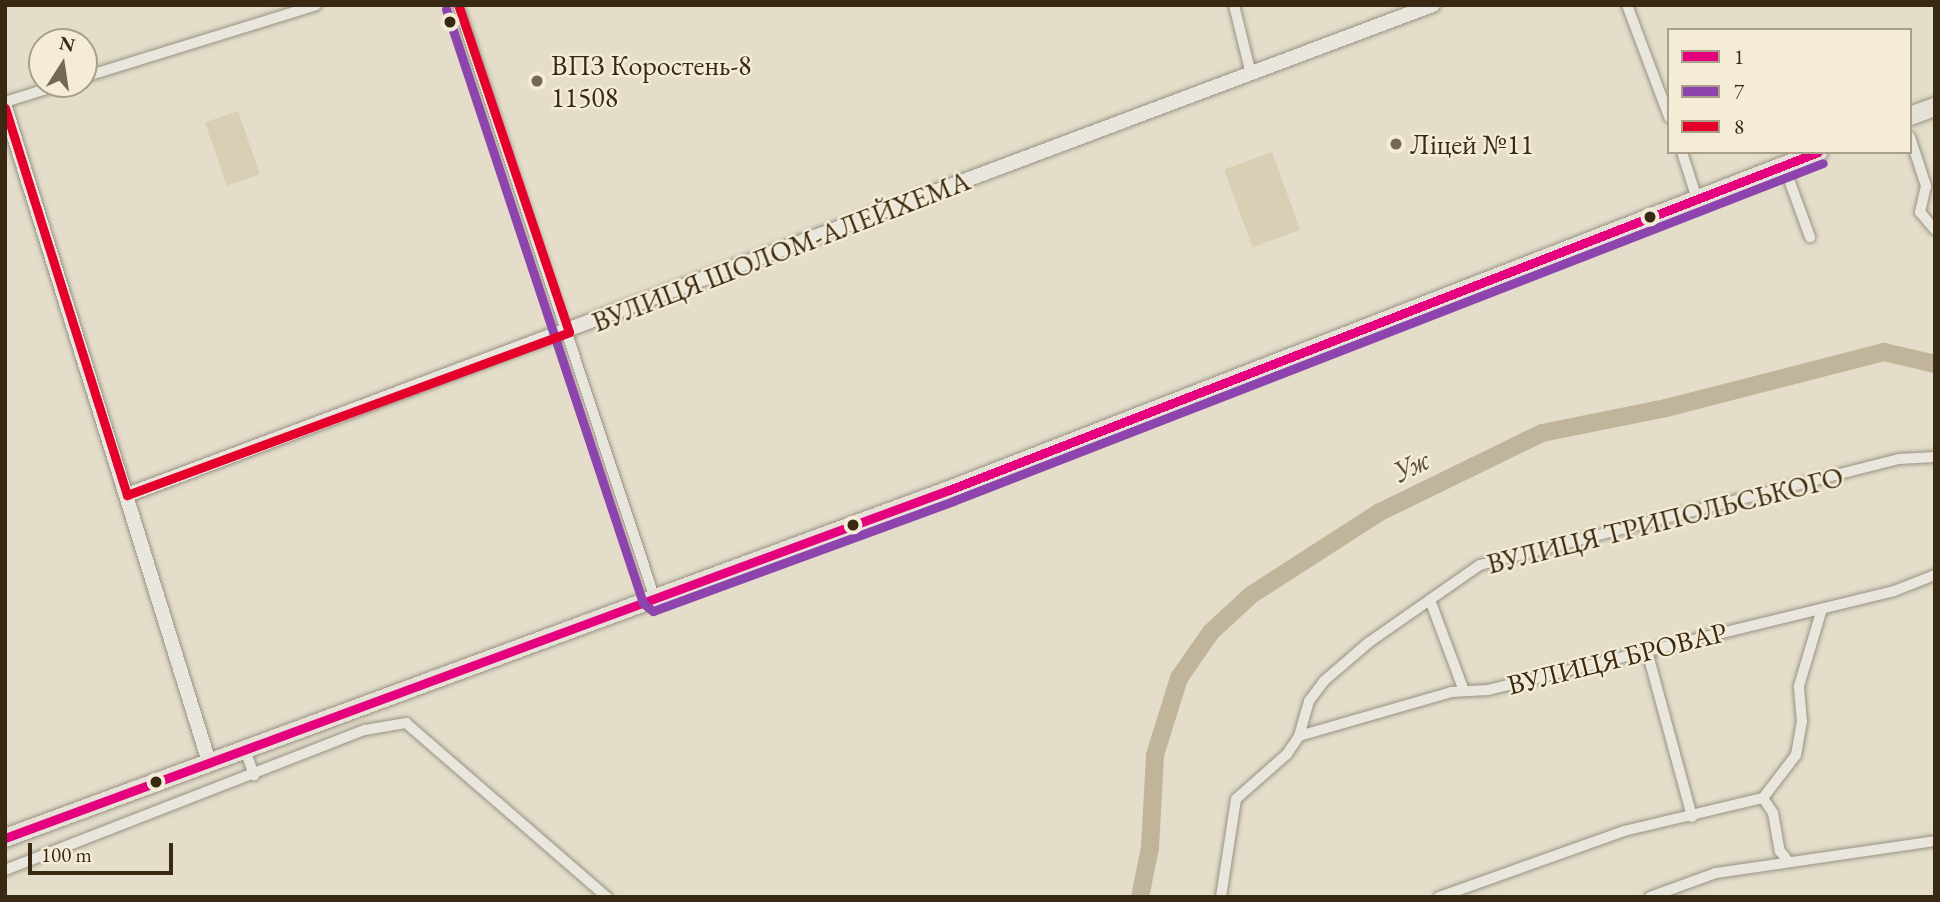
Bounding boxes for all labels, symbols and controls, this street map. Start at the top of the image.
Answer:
unlabelled marker [443,15,457,29]
north arrow [28,28,98,98]
legend [1667,28,1912,154]
text: N [57,30,77,58]
text: 1 [1734,43,1744,70]
place label: ВПЗ Коростень-8 11508 [551,48,752,114]
marker: ВПЗ Коростень-8 11508 [529,73,545,89]
text: 7 [1734,78,1744,105]
text: 8 [1734,113,1744,140]
place label: Ліцей №11 [1410,127,1534,161]
marker: Ліцей №11 [1388,136,1404,152]
street label: ВУЛИЦЯ ШОЛОМ-АЛЕЙХЕМА [587,163,975,339]
unlabelled marker [1643,210,1657,224]
water label: Уж [1386,442,1436,490]
street label: ВУЛИЦЯ ТРИПОЛЬСЬКОГО [1483,459,1847,581]
unlabelled marker [846,518,860,532]
street label: ВУЛИЦЯ БРОВАР [1504,614,1730,702]
unlabelled marker [149,775,163,789]
scale bar [32,828,177,872]
text: 100 m [41,841,92,868]

